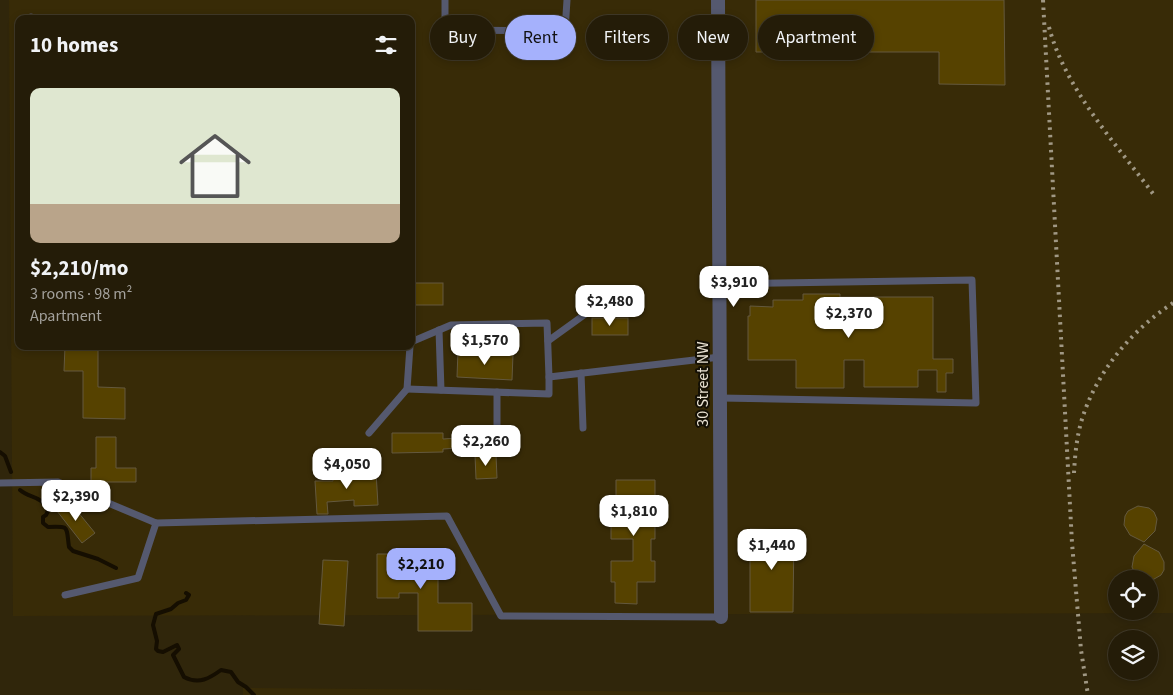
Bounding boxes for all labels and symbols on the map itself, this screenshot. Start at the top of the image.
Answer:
pin: $3,910 [693,266,775,308]
pin: $2,480 [569,284,651,327]
pin: $2,370 [808,296,890,339]
pin: $1,570 [444,324,526,366]
street label: 30 Street NW [692,341,714,427]
pin: $2,260 [445,424,527,467]
pin: $4,050 [306,448,388,490]
pin: $2,390 [35,480,117,522]
pin: $1,810 [593,494,675,537]
pin: $1,440 [731,528,813,571]
pin: $2,210 [380,548,462,590]

